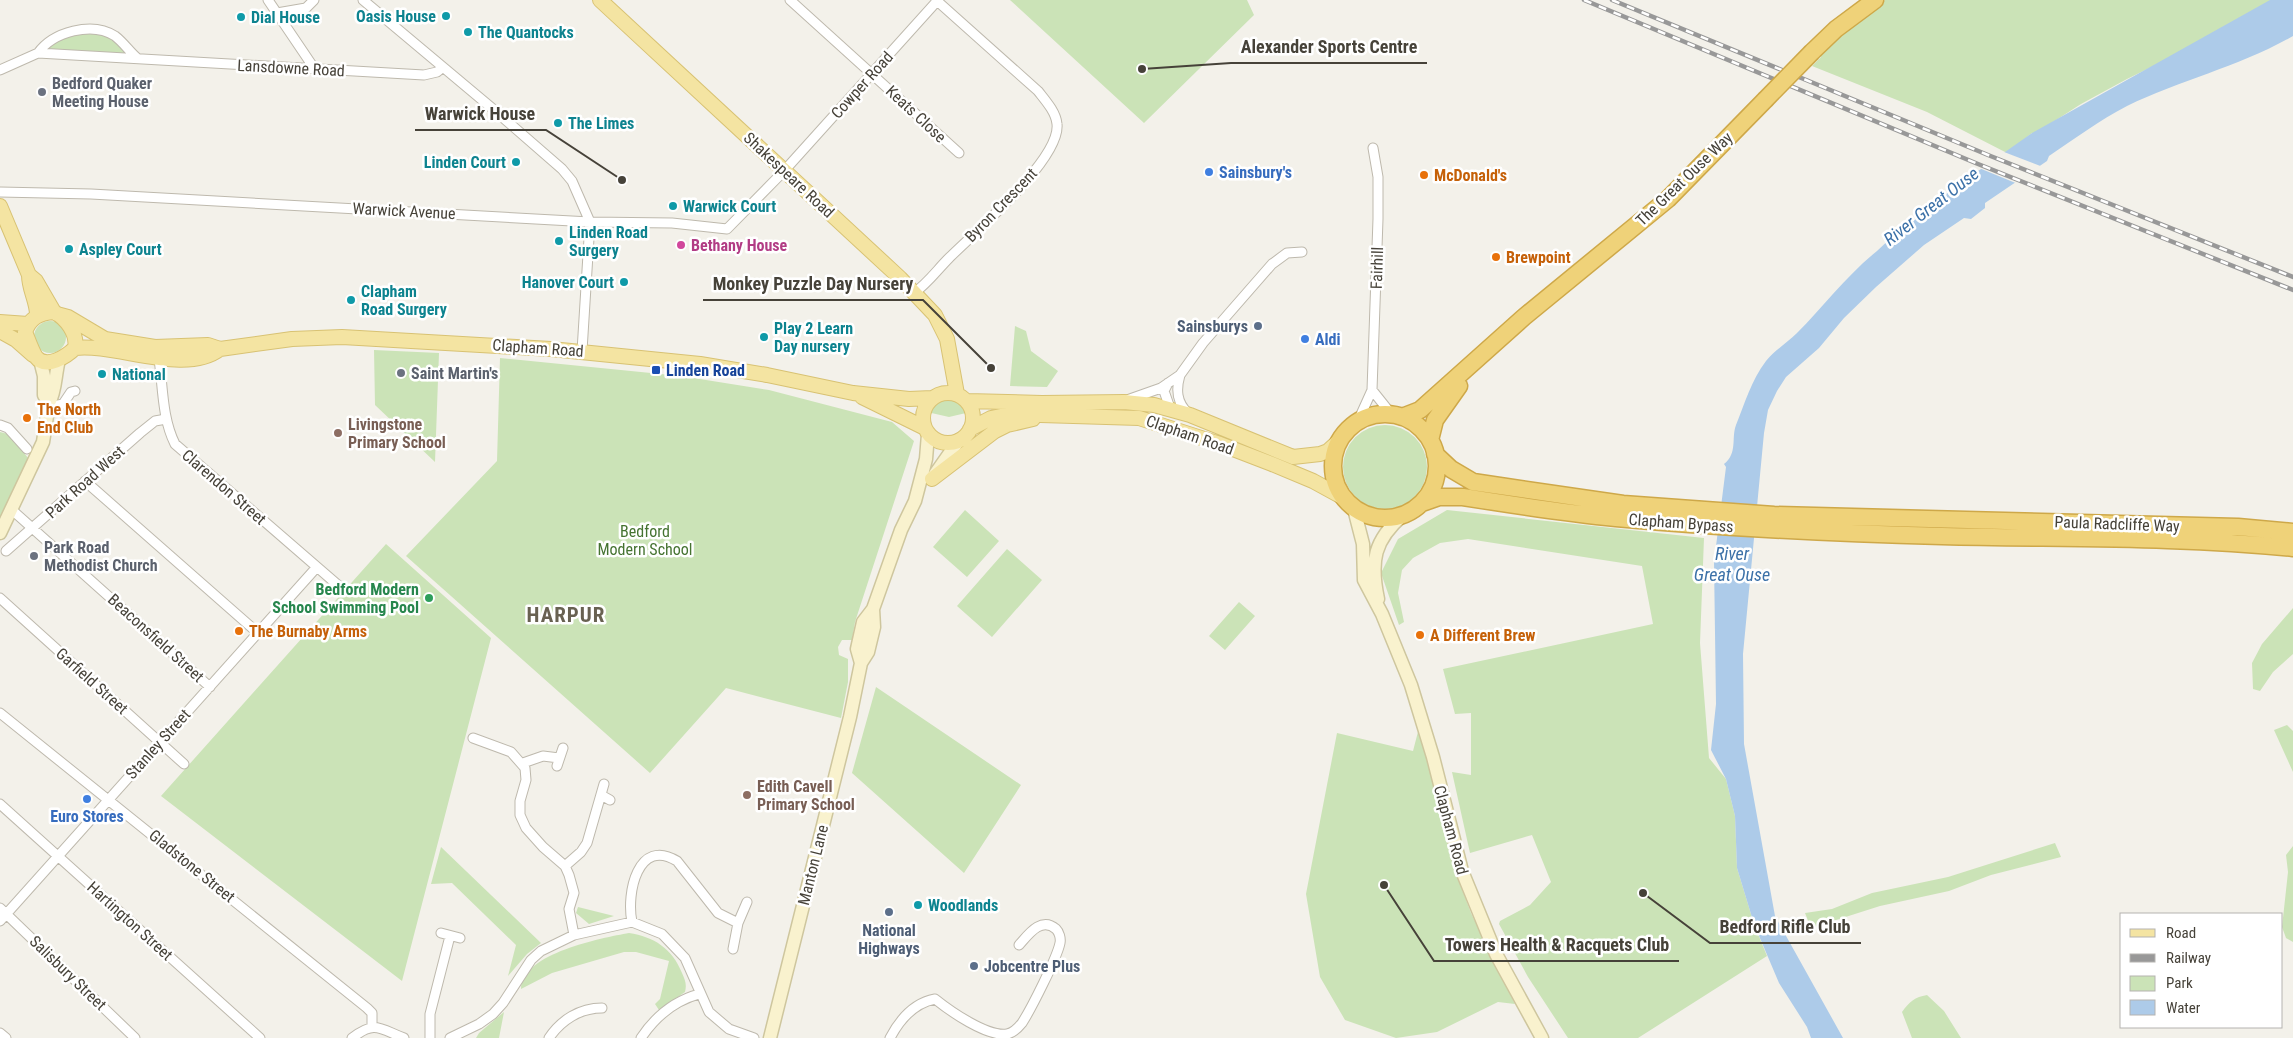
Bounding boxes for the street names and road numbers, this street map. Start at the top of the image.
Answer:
street label: Cowper Road [827,48,897,122]
street label: Lansdowne Road [237,56,345,80]
street label: Keats Close [882,81,950,147]
street label: Shakespeare Road [740,128,838,222]
street label: The Great Ouse Way [1632,128,1736,230]
street label: Byron Crescent [961,164,1041,246]
street label: Warwick Avenue [352,199,456,223]
street label: Fairhill [1367,246,1387,290]
street label: Clapham Road [492,335,584,361]
street label: Clapham Road [1144,411,1236,459]
street label: Park Road West [42,441,129,522]
street label: Clarendon Street [178,445,270,529]
street label: Clapham Bypass [1628,510,1734,536]
street label: Paula Radcliffe Way [2054,512,2180,536]
street label: Beaconsfield Street [104,590,208,686]
street label: Garfield Street [52,644,132,718]
street label: Stanley Street [122,705,194,783]
street label: Clapham Road [1430,783,1472,877]
street label: Manton Lane [794,823,832,907]
street label: Gladstone Street [145,826,239,907]
street label: Hartington Street [83,878,177,965]
street label: Salisbury Street [26,932,110,1014]

